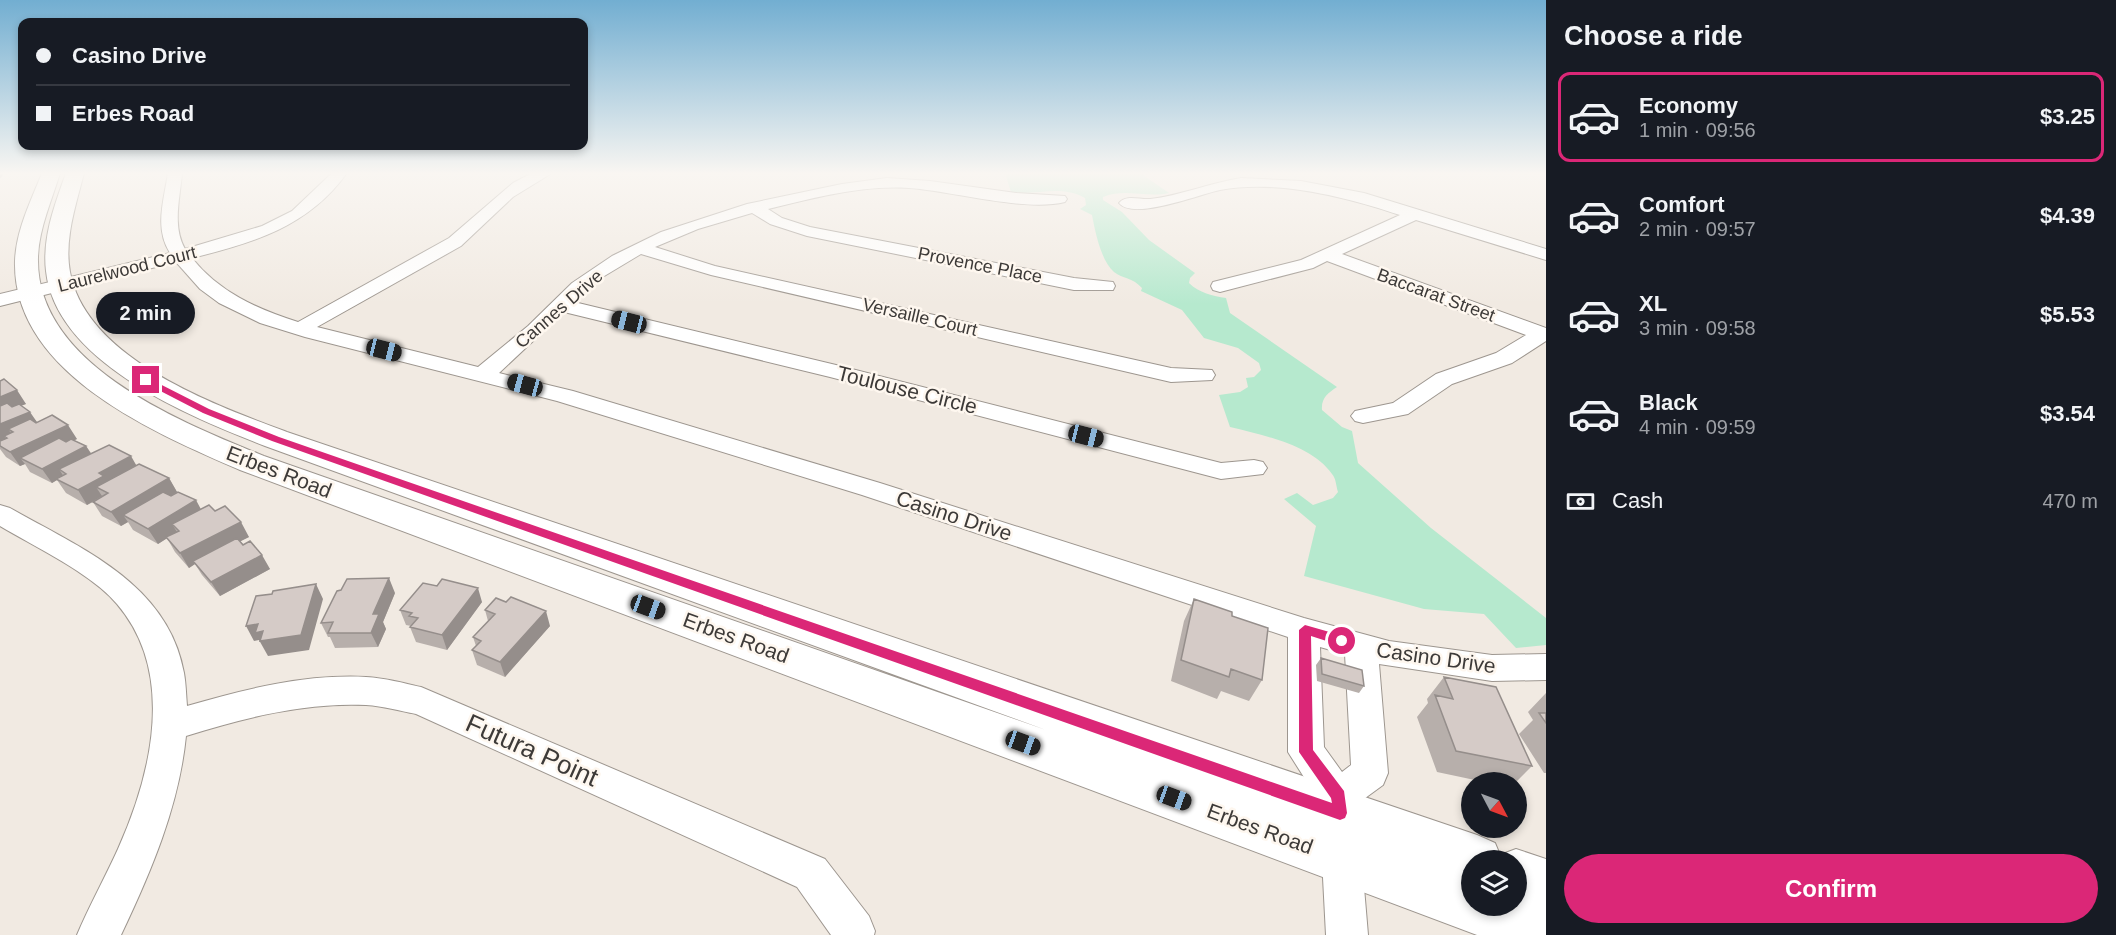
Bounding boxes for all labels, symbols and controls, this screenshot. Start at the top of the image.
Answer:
text: Choose a ride [1564,21,1743,51]
text: Casino Drive [72,43,207,68]
icon: car [1567,90,1621,144]
text: Economy [1639,93,1738,118]
text: Erbes Road [72,101,194,126]
text: $3.25 [2040,104,2095,129]
text: 1 min · 09:56 [1639,119,1756,141]
icon: car [1567,189,1621,243]
text: Comfort [1639,192,1725,217]
text: $4.39 [2040,203,2095,228]
text: 2 min · 09:57 [1639,218,1756,240]
street label: Laurelwood Court [56,242,198,296]
street label: Provence Place [916,243,1044,287]
street label: Baccarat Street [1374,264,1498,326]
street label: Cannes Drive [511,266,607,352]
icon: car [1567,288,1621,342]
text: XL [1639,291,1667,316]
callout: 2 min [96,293,195,335]
street label: Versaille Court [861,294,979,340]
text: 2 min [119,302,172,324]
text: $5.53 [2040,302,2095,327]
car [609,309,649,335]
text: 3 min · 09:58 [1639,317,1756,339]
car [364,337,404,363]
street label: Toulouse Circle [835,361,980,418]
route end [132,366,159,393]
car [505,372,545,398]
icon: car [1567,387,1621,441]
text: Black [1639,390,1698,415]
text: $3.54 [2040,401,2095,426]
text: 4 min · 09:59 [1639,416,1756,438]
car [1066,423,1106,449]
street label: Erbes Road [223,441,335,502]
icon: cash [1564,485,1597,518]
street label: Casino Drive [893,486,1015,545]
text: Cash [1612,488,1663,513]
text: 470 m [2042,490,2098,512]
car [628,592,668,622]
street label: Erbes Road [680,608,792,667]
route start [1328,627,1355,654]
street label: Casino Drive [1375,638,1497,677]
street label: Futura Point [461,707,603,793]
car [1003,728,1043,758]
north arrow [1461,772,1527,838]
map controls [1461,772,1527,916]
car [1154,783,1194,813]
street label: Erbes Road [1204,799,1316,858]
button: layers [1461,850,1527,916]
button: Confirm [1564,854,2098,923]

